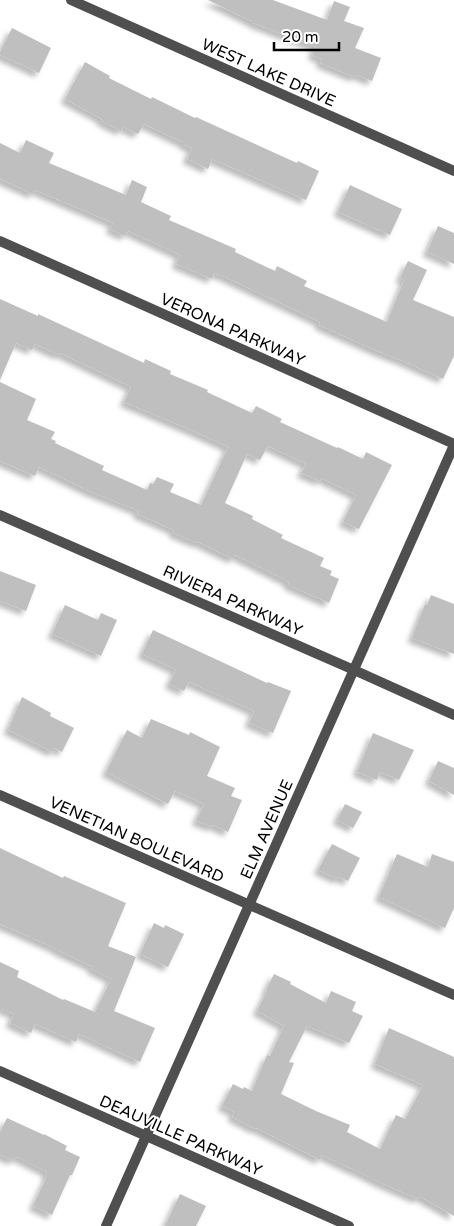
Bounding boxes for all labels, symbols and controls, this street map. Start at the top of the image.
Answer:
scale bar [274,20,339,52]
text: 20 m [282,28,319,46]
street label: WEST LAKE DRIVE [198,34,339,111]
street label: VERONA PARKWAY [157,289,308,371]
street label: RIVIERA PARKWAY [160,561,306,641]
street label: ELM AVENUE [236,777,298,882]
street label: VENETIAN BOULEVARD [46,792,227,887]
street label: DEAUVILLE PARKWAY [96,1091,265,1181]

